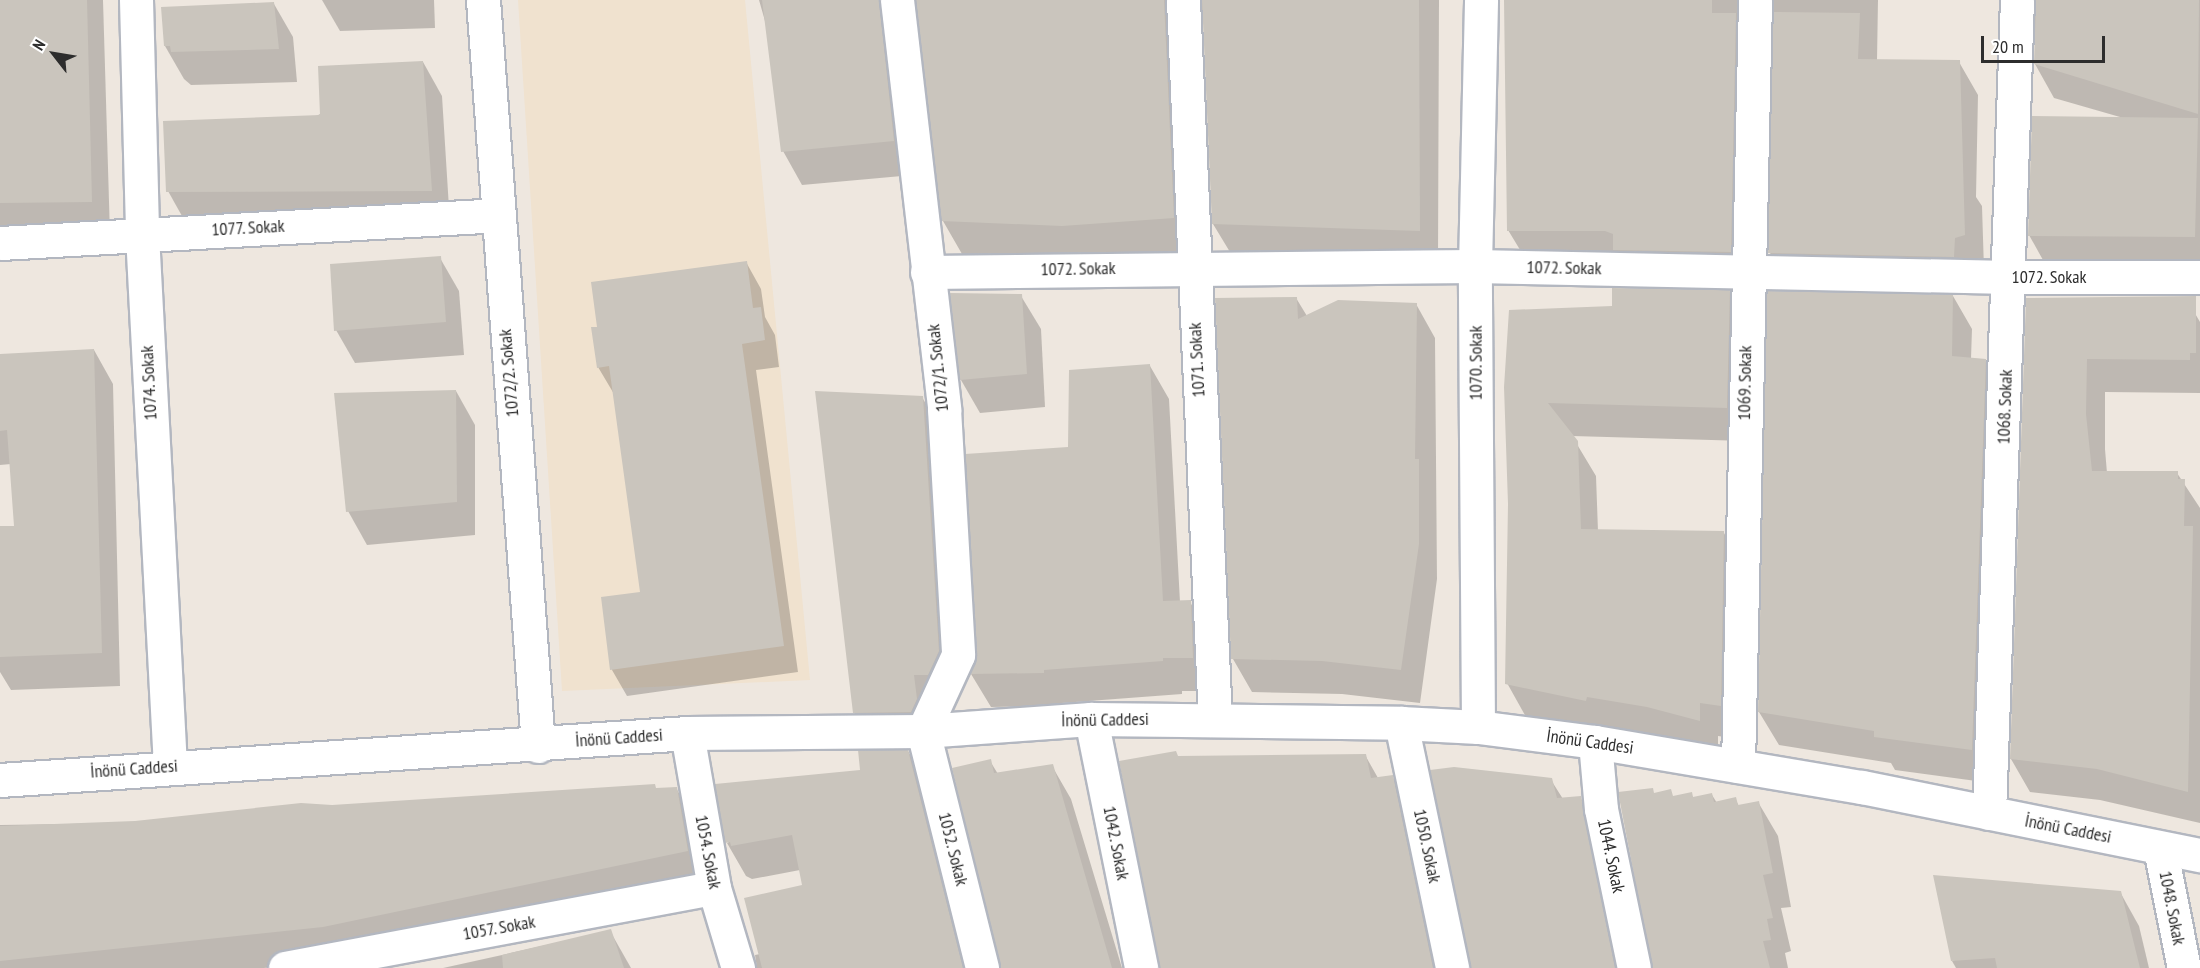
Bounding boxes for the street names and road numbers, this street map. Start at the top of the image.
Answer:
street label: 1077. Sokak [210,215,286,241]
street label: 1072. Sokak [1526,257,1602,279]
street label: 1072. Sokak [1040,258,1116,280]
street label: 1072. Sokak [2011,266,2087,288]
street label: 1071. Sokak [1184,321,1210,399]
street label: 1072/1. Sokak [923,322,953,414]
street label: 1070. Sokak [1465,325,1487,401]
street label: 1072/2. Sokak [494,327,524,419]
street label: 1074. Sokak [136,344,162,422]
street label: 1069. Sokak [1734,345,1756,421]
street label: 1068. Sokak [1993,369,2017,445]
street label: İnönü Caddesi [1061,708,1149,732]
street label: İnönü Caddesi [575,724,663,752]
street label: İnönü Caddesi [1545,725,1635,759]
street label: İnönü Caddesi [90,755,178,783]
street label: 1042. Sokak [1098,804,1134,882]
street label: 1050. Sokak [1409,807,1445,885]
street label: 1052. Sokak [933,809,973,889]
street label: İnönü Caddesi [2023,810,2113,848]
street label: 1054. Sokak [690,813,726,891]
street label: 1044. Sokak [1593,817,1629,895]
street label: 1048. Sokak [2154,869,2190,947]
street label: 1057. Sokak [460,911,538,945]

